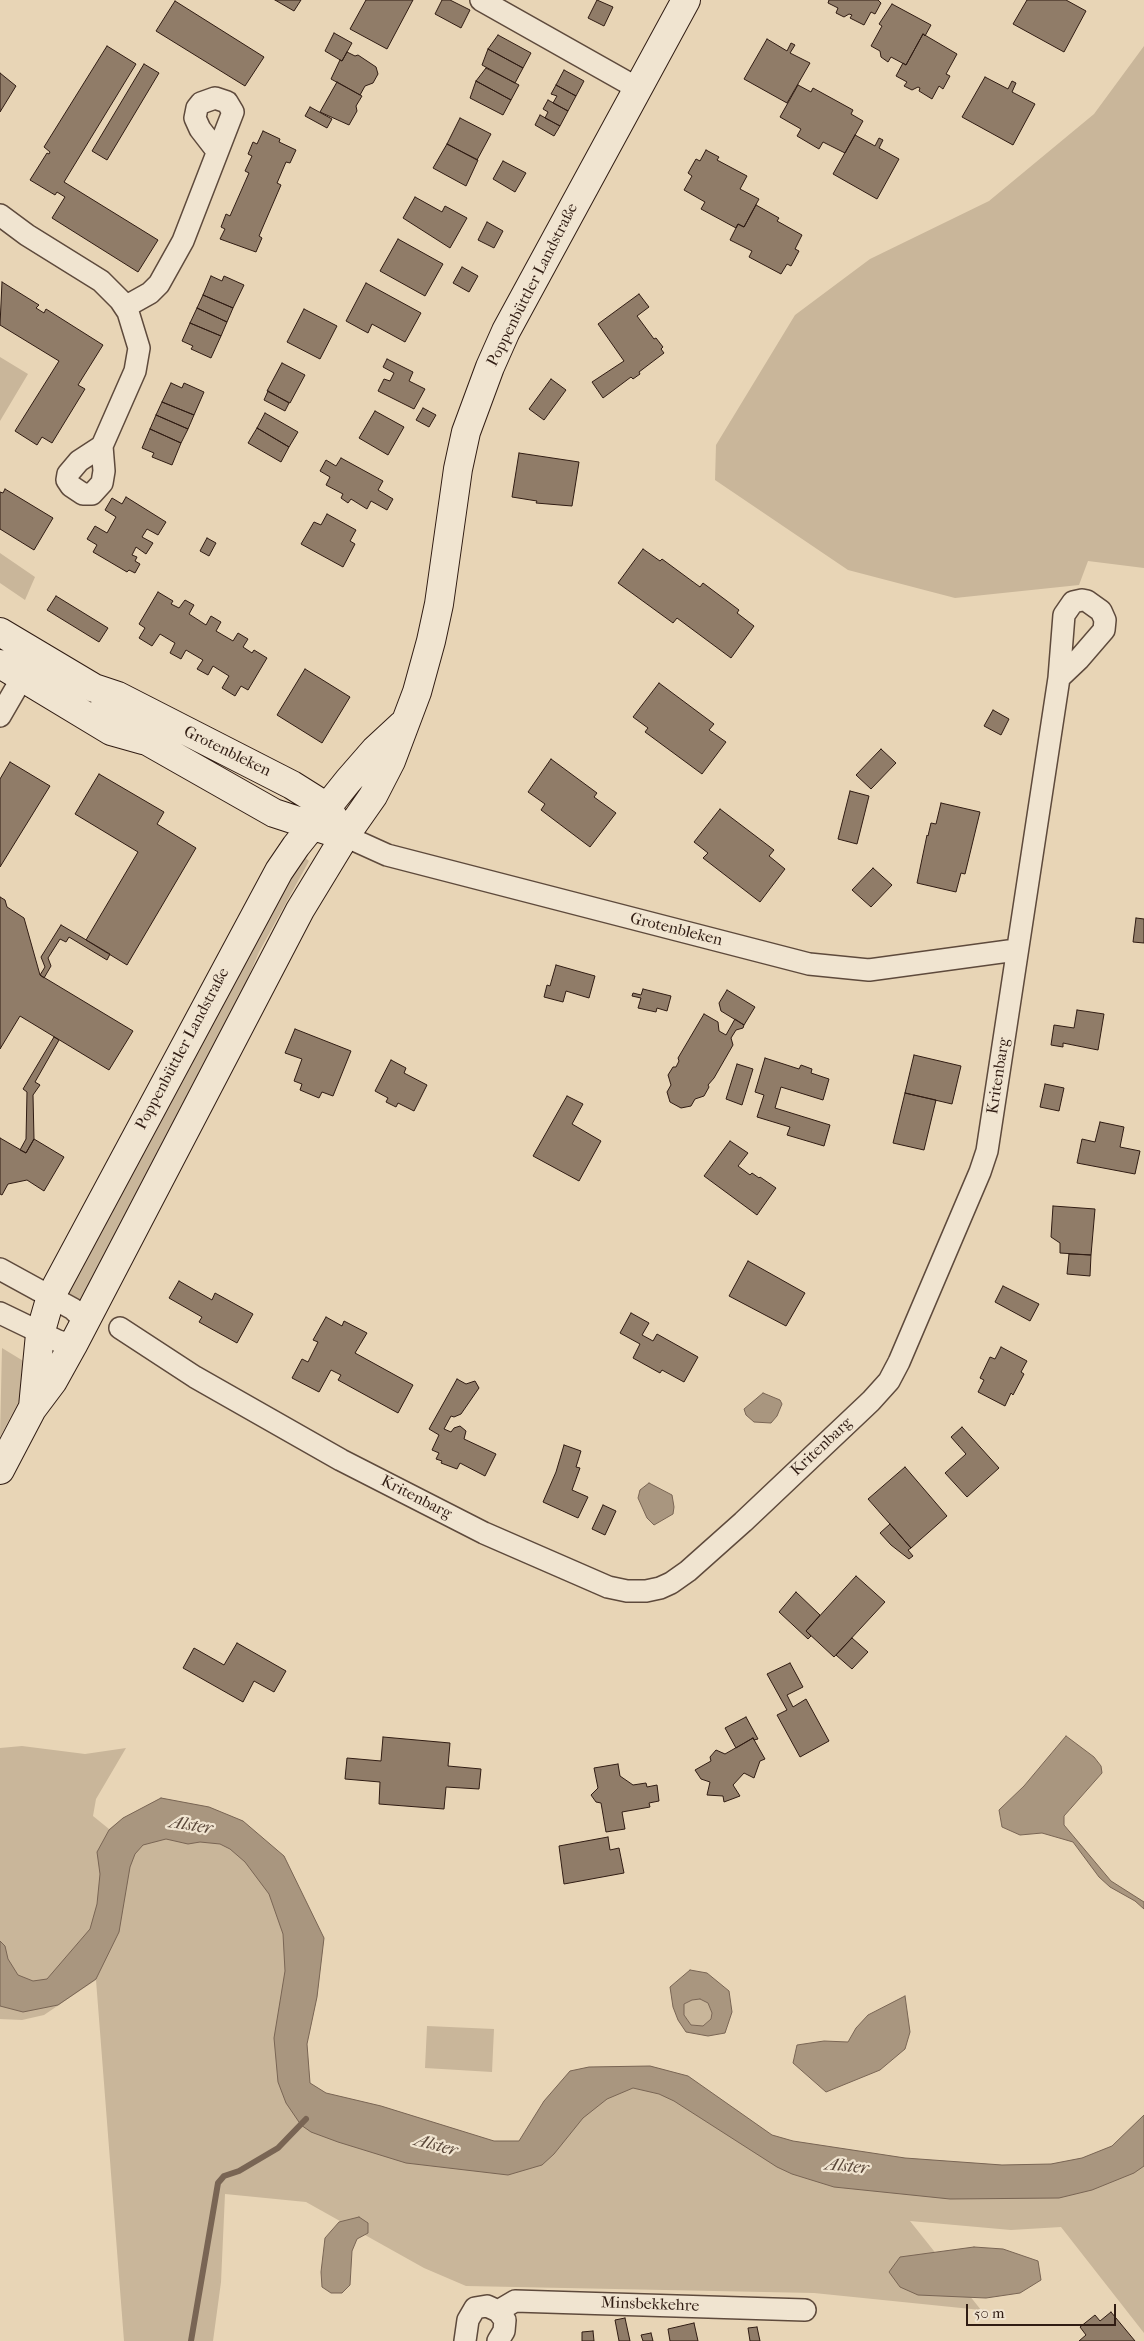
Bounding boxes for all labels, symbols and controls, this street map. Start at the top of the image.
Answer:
street label: Poppenbüttler Landstraße [483,200,583,370]
street label: Grotenbleken [180,723,274,781]
street label: Grotenbleken [628,909,724,951]
street label: Poppenbüttler Landstraße [132,965,234,1133]
street label: Kritenbarg [983,1036,1015,1116]
street label: Kritenbarg [787,1414,857,1480]
street label: Kritenbarg [377,1472,455,1524]
water label: Alster [168,1812,214,1840]
water label: Alster [412,2130,460,2162]
water label: Alster [824,2154,870,2180]
street label: Minsbekkehre [600,2294,700,2316]
scale bar [969,2294,1119,2326]
text: 50 m [974,2304,1004,2322]

